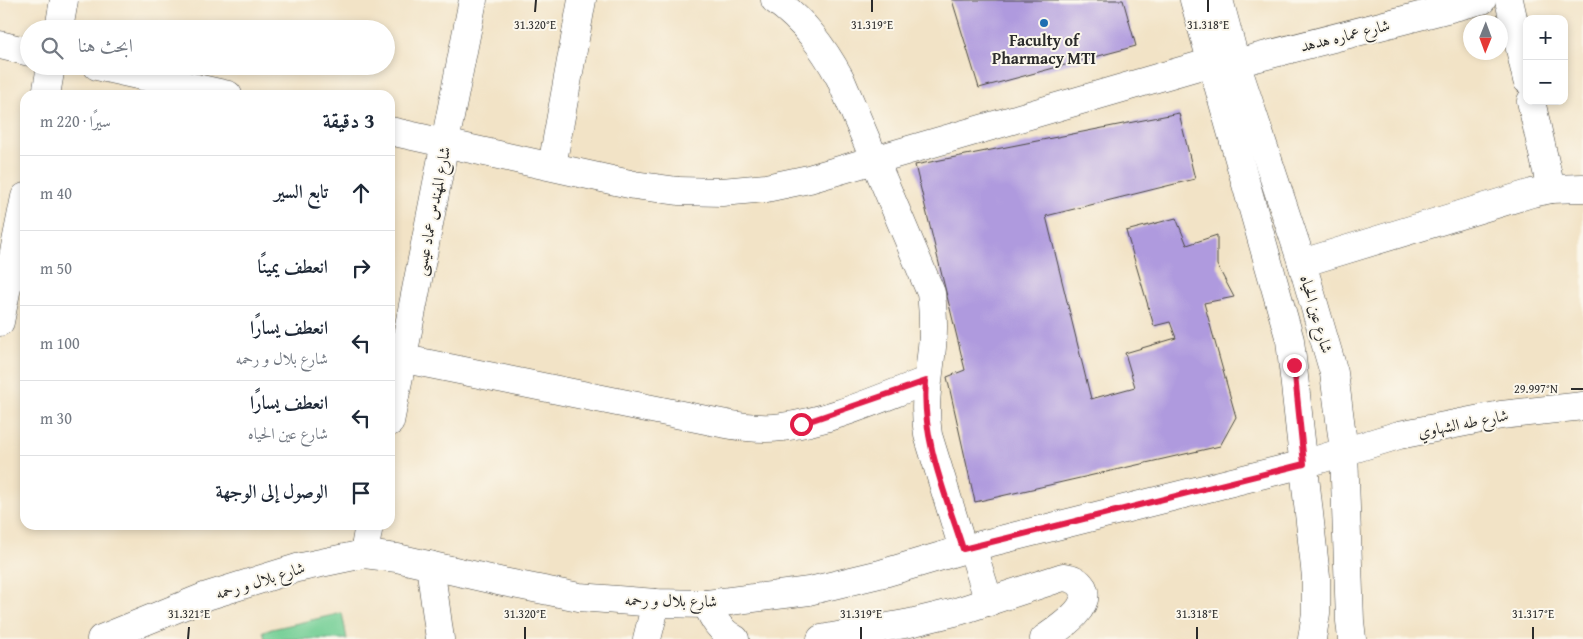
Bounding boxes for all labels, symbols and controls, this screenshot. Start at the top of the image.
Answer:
street label: شارع عماره هدهد [1298,12,1393,60]
north arrow [1463,15,1508,60]
map controls [1523,15,1568,105]
button: + [1523,15,1568,60]
text: 31.320°E [514,16,556,33]
text: 31.319°E [851,16,893,33]
text: 31.318°E [1187,16,1229,33]
marker: Faculty of Pharmacy MTI [1038,17,1050,29]
search box [20,20,395,75]
place label: Faculty of Pharmacy MTI [992,28,1096,70]
text: ابحث هنا [78,31,133,59]
icon: search [38,34,66,62]
button: − [1523,60,1568,105]
text: 3 دقيقة [323,105,375,136]
text: سيرًا · 220 m [40,109,111,133]
street label: شارع المهندس عماد عيسى [408,144,458,278]
text: تابع السير [274,177,328,205]
icon: ahead [347,179,375,207]
text: 40 m [40,181,72,205]
text: انعطف يمينًا [258,252,328,280]
icon: right [347,254,375,282]
text: 50 m [40,256,72,280]
street label: شارع عين الحياه [1292,272,1340,356]
text: انعطف يسارًا [250,313,328,341]
icon: left [347,329,375,357]
text: 100 m [40,331,80,355]
text: شارع بلال و رحمه [235,346,328,370]
route end [1283,354,1306,377]
text: 29.997°N [1514,380,1558,397]
text: انعطف يسارًا [250,388,328,416]
street label: شارع طه الشهاوي [1416,402,1511,446]
icon: left [347,404,375,432]
text: 30 m [40,406,72,430]
route start [790,413,813,436]
text: شارع عين الحياه [248,421,328,445]
text: الوصول إلى الوجهة [216,477,328,505]
icon: arrive [347,479,375,507]
street label: شارع بلال و رحمه [212,555,308,607]
street label: شارع بلال و رحمه [624,587,718,615]
text: 31.321°E [168,605,210,622]
text: 31.320°E [504,605,546,622]
text: 31.319°E [840,605,882,622]
text: 31.318°E [1176,605,1218,622]
text: 31.317°E [1512,605,1554,622]

